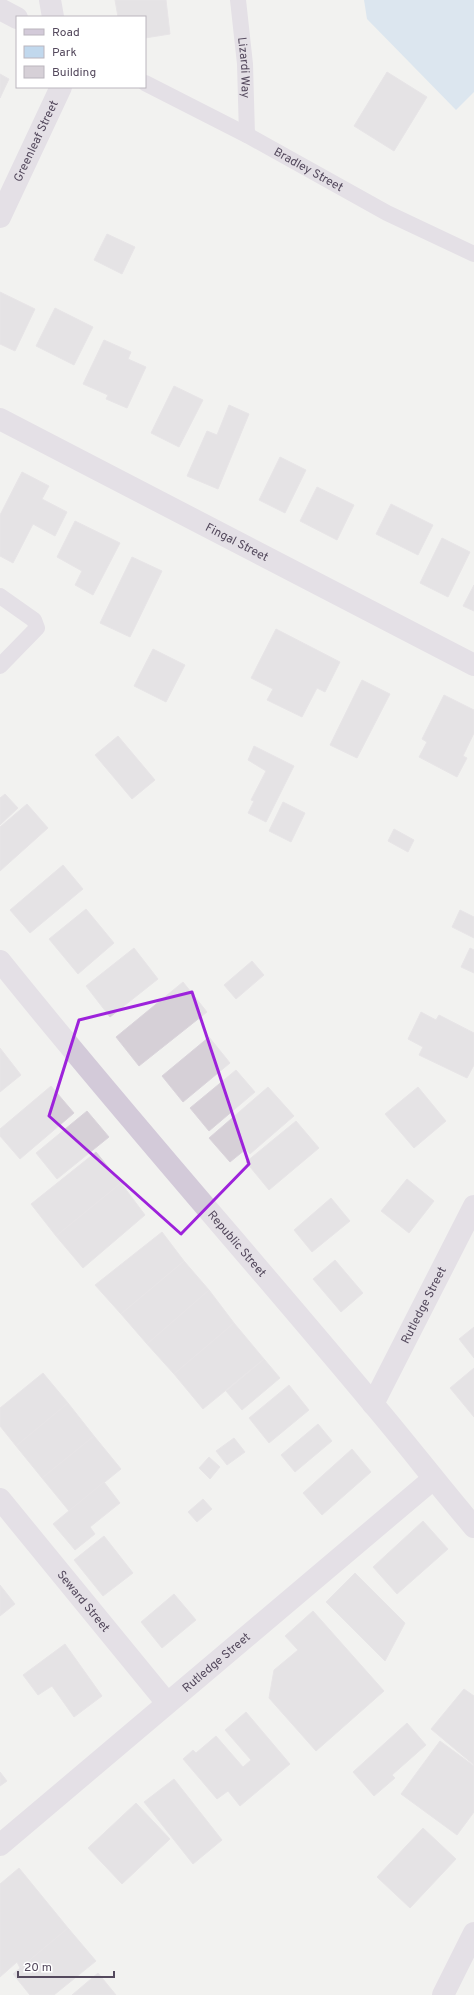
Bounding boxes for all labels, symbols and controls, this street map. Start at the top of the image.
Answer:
legend [16,16,146,88]
text: Road [52,25,80,41]
street label: Lizardi Way [233,36,253,99]
text: Park [52,45,77,61]
text: Building [52,65,96,81]
street label: Greenleaf Street [11,98,63,185]
street label: Bradley Street [270,144,346,196]
street label: Fingal Street [202,520,271,566]
street label: Republic Street [203,1208,269,1281]
street label: Rutledge Street [398,1264,451,1347]
street label: Seward Street [53,1568,113,1636]
street label: Rutledge Street [179,1630,254,1696]
scale bar [18,1953,114,1979]
text: 20 m [24,1960,52,1976]

